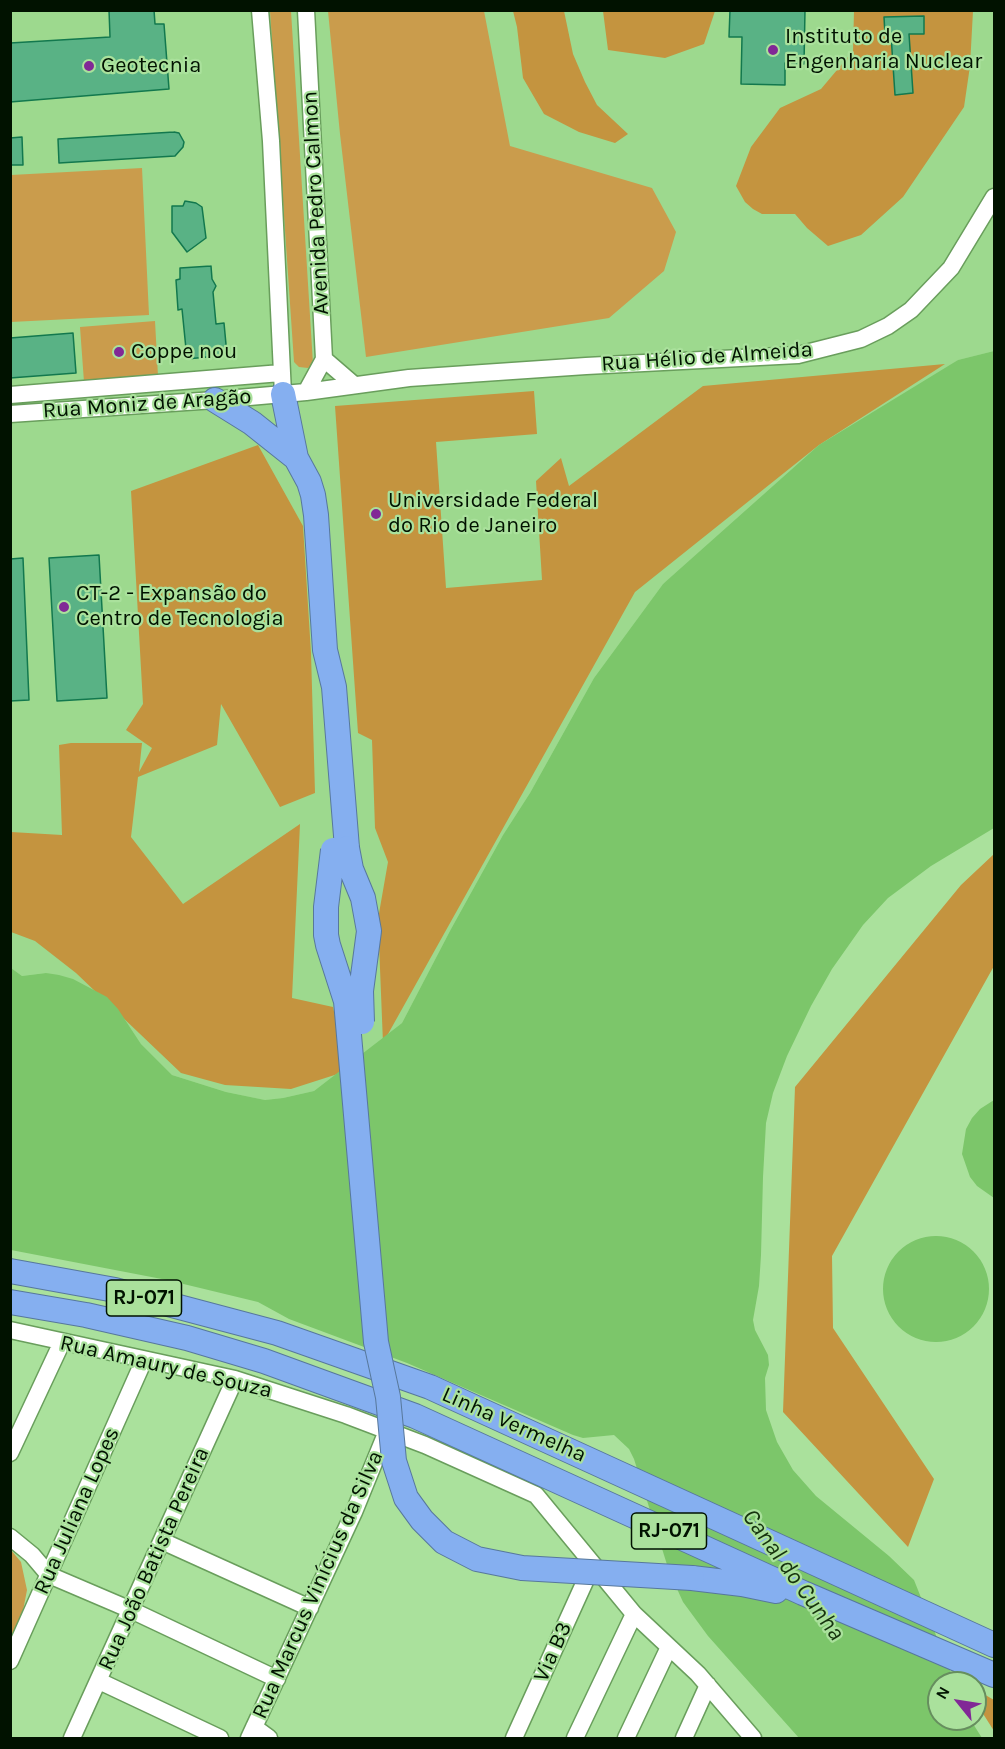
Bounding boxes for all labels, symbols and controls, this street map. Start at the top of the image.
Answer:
place label: Instituto de Engenharia Nuclear [785,24,982,76]
marker: Instituto de Engenharia Nuclear [766,43,780,57]
place label: Geotecnia [101,53,201,79]
marker: Geotecnia [82,59,96,73]
street label: Avenida Pedro Calmon [297,90,335,316]
street label: Rua Hélio de Almeida [600,336,814,378]
place label: Coppe nou [131,339,237,365]
marker: Coppe nou [112,345,126,359]
street label: Rua Moniz de Aragão [42,384,252,424]
place label: Universidade Federal do Rio de Janeiro [388,488,598,540]
marker: Universidade Federal do Rio de Janeiro [369,507,383,521]
place label: CT-2 - Expansão do Centro de Tecnologia [76,581,284,632]
marker: CT-2 - Expansão do Centro de Tecnologia [57,600,71,614]
road number: RJ-071 [106,1280,182,1316]
street label: Rua Amaury de Souza [57,1330,275,1404]
street label: Linha Vermelha [438,1381,590,1469]
street label: Rua Juliana Lopes [28,1424,126,1598]
street label: Rua João Batista Pereira [93,1443,215,1675]
street label: Rua Marcus Vinícius da Silva [247,1447,389,1723]
water label: Canal do Cunha [736,1503,850,1647]
road number: RJ-071 [632,1513,706,1549]
street label: Via B3 [528,1618,578,1686]
north arrow [927,1671,987,1731]
text: N [932,1683,954,1702]

